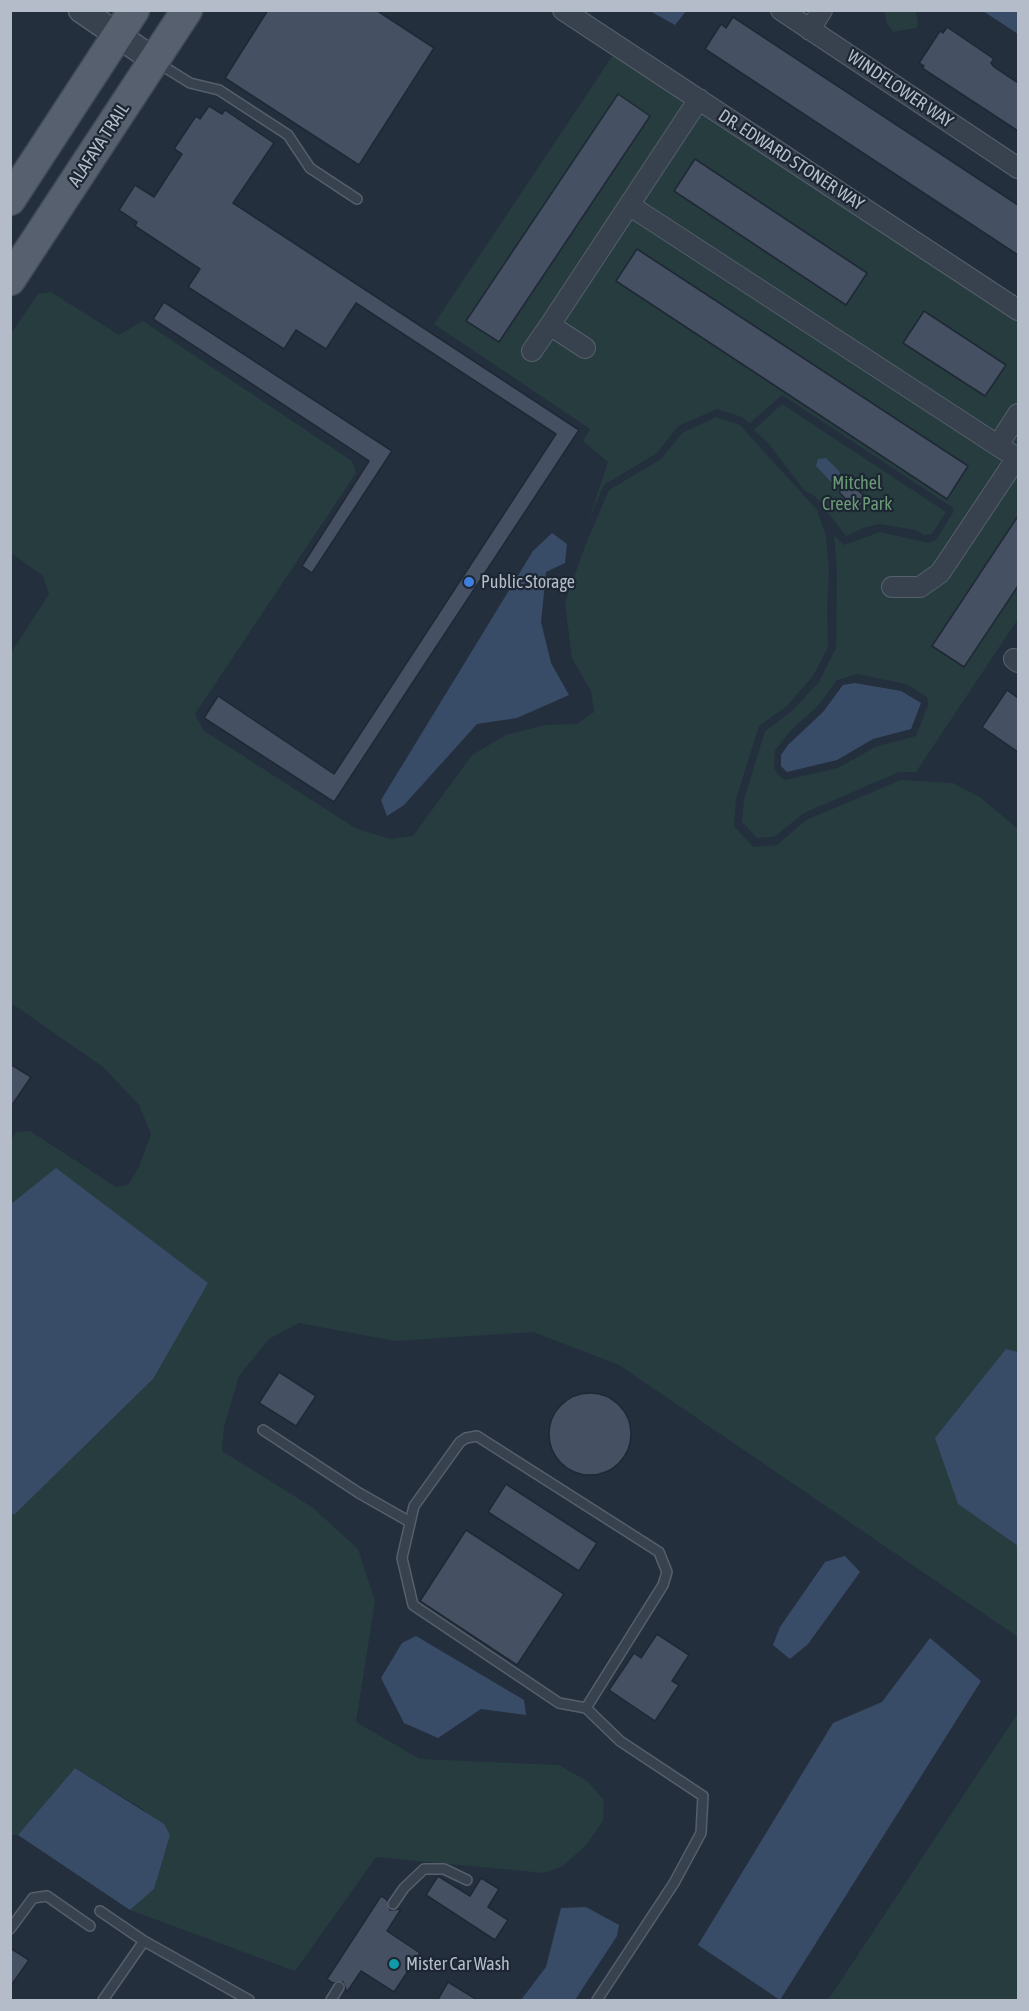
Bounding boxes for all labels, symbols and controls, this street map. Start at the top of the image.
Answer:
street label: WINDFLOWER WAY [843,46,957,132]
street label: ALAFAYA TRAIL [64,99,134,191]
street label: DR. EDWARD STONER WAY [714,105,868,215]
park label: Mitchel Creek Park [822,472,892,514]
place label: Public Storage [481,571,575,593]
marker: Public Storage [462,575,476,589]
place label: Mister Car Wash [406,1953,510,1975]
marker: Mister Car Wash [387,1957,401,1971]

